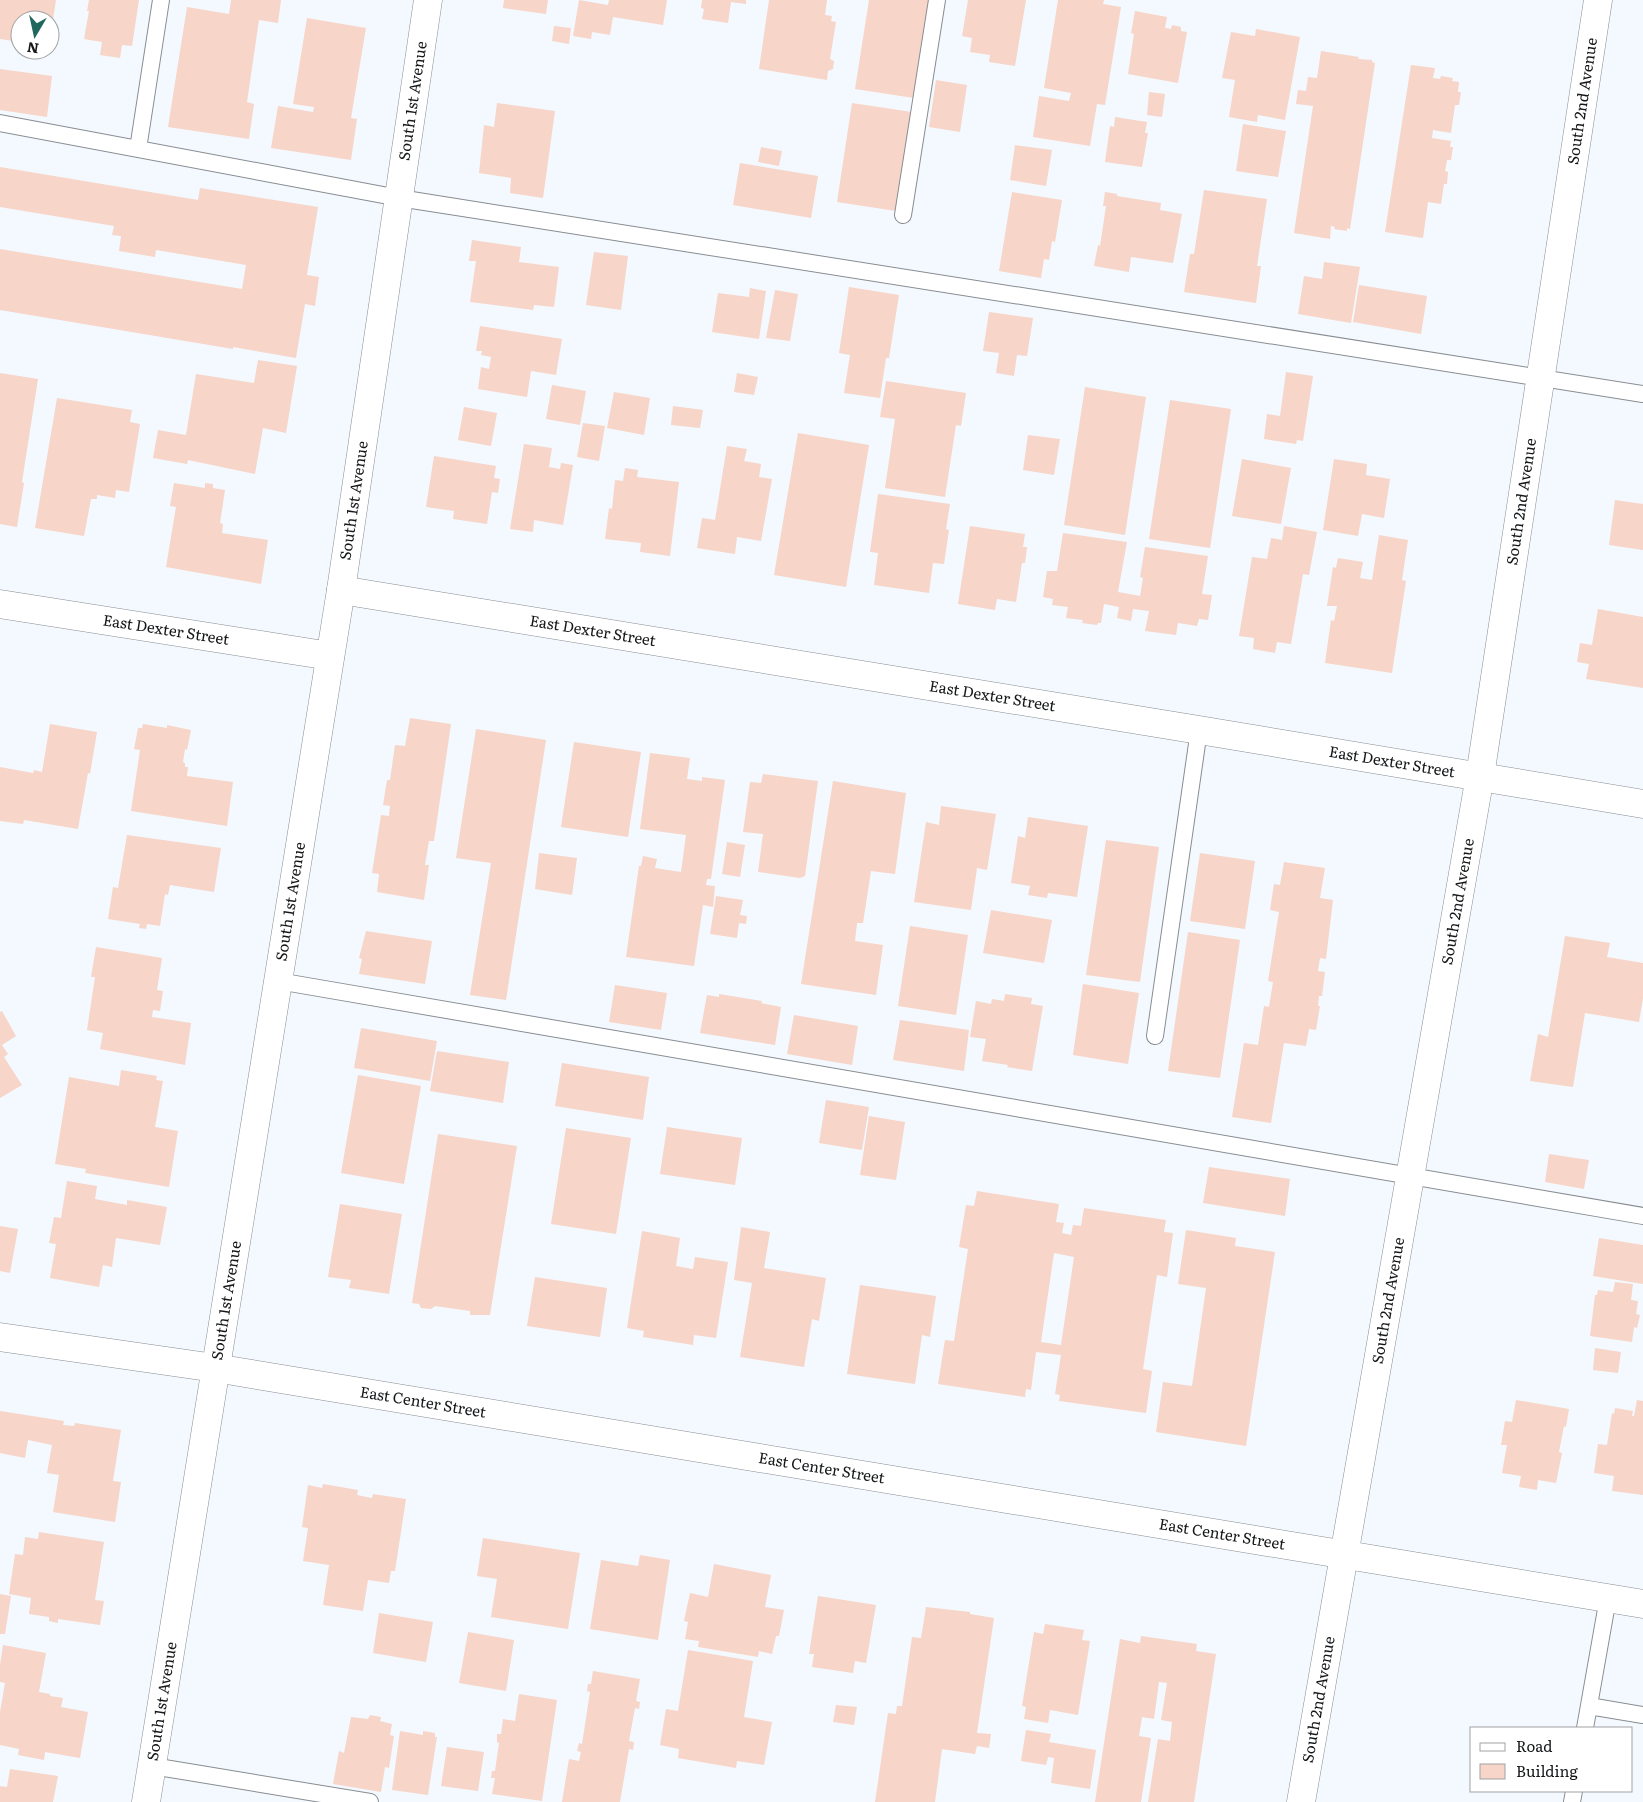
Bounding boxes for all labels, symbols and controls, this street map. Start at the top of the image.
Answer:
north arrow [10,10,60,60]
street label: South 2nd Avenue [1560,36,1602,166]
text: N [25,38,40,60]
street label: South 1st Avenue [391,39,432,162]
street label: South 2nd Avenue [1499,436,1541,567]
street label: South 1st Avenue [333,439,373,562]
street label: East Dexter Street [101,607,231,650]
street label: East Dexter Street [528,608,658,651]
street label: East Dexter Street [928,673,1057,716]
street label: East Dexter Street [1327,739,1457,783]
street label: South 2nd Avenue [1434,836,1479,966]
street label: South 1st Avenue [268,840,310,963]
street label: South 2nd Avenue [1365,1235,1409,1365]
street label: South 1st Avenue [204,1239,246,1361]
street label: East Center Street [358,1379,488,1423]
street label: East Center Street [757,1445,887,1489]
street label: East Center Street [1158,1511,1287,1555]
street label: South 2nd Avenue [1295,1634,1340,1764]
street label: South 1st Avenue [140,1640,182,1762]
legend [1470,1727,1633,1792]
text: Road [1516,1734,1552,1757]
text: Building [1516,1759,1578,1782]

